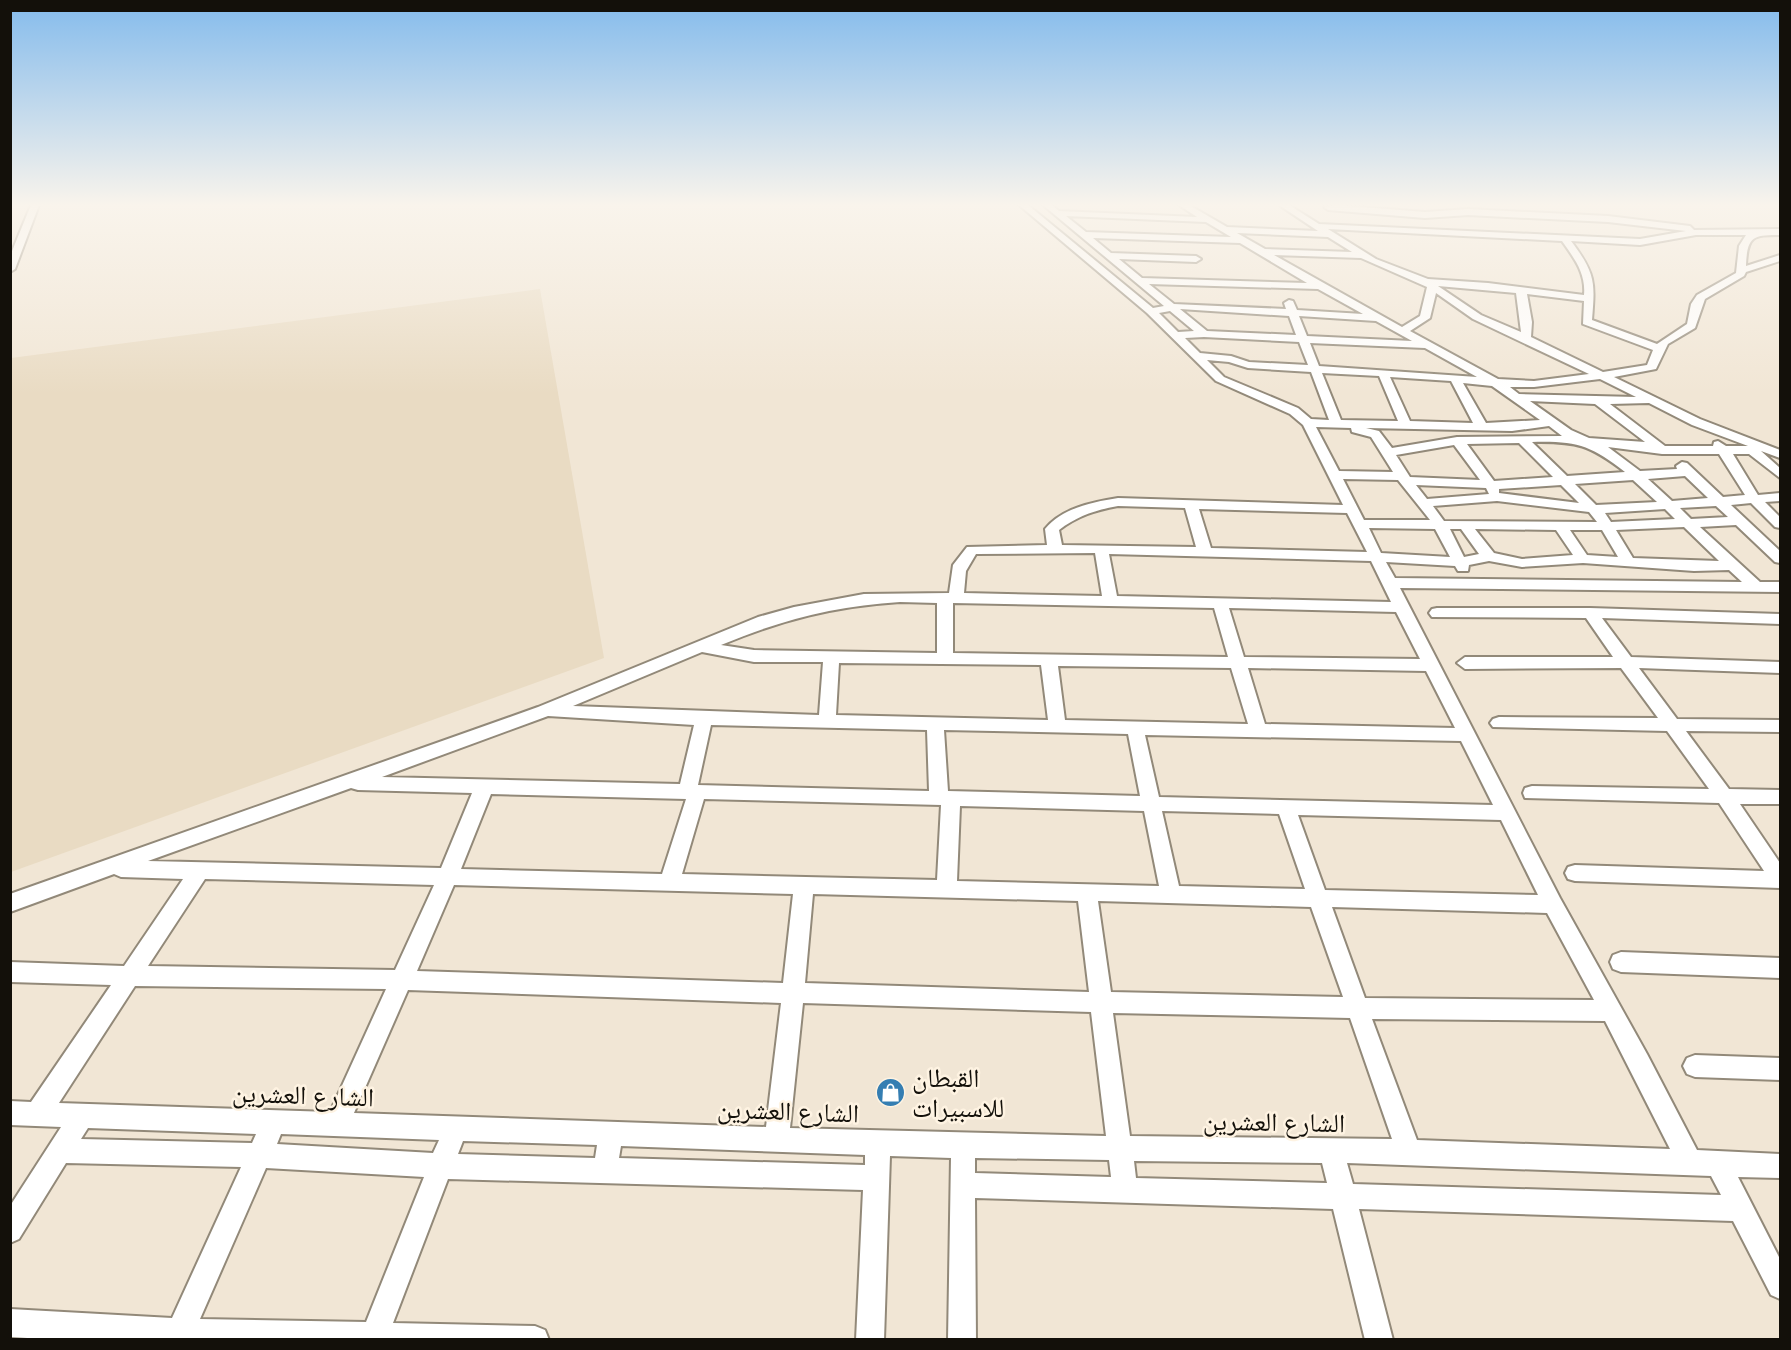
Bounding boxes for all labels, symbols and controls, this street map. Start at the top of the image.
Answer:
place label: القبطان للاسبيرات [912,1062,1004,1124]
street label: الشارع العشرين [231,1077,375,1113]
shop icon: القبطان للاسبيرات [875,1077,907,1109]
street label: الشارع العشرين [716,1093,860,1129]
street label: الشارع العشرين [1203,1105,1345,1139]

